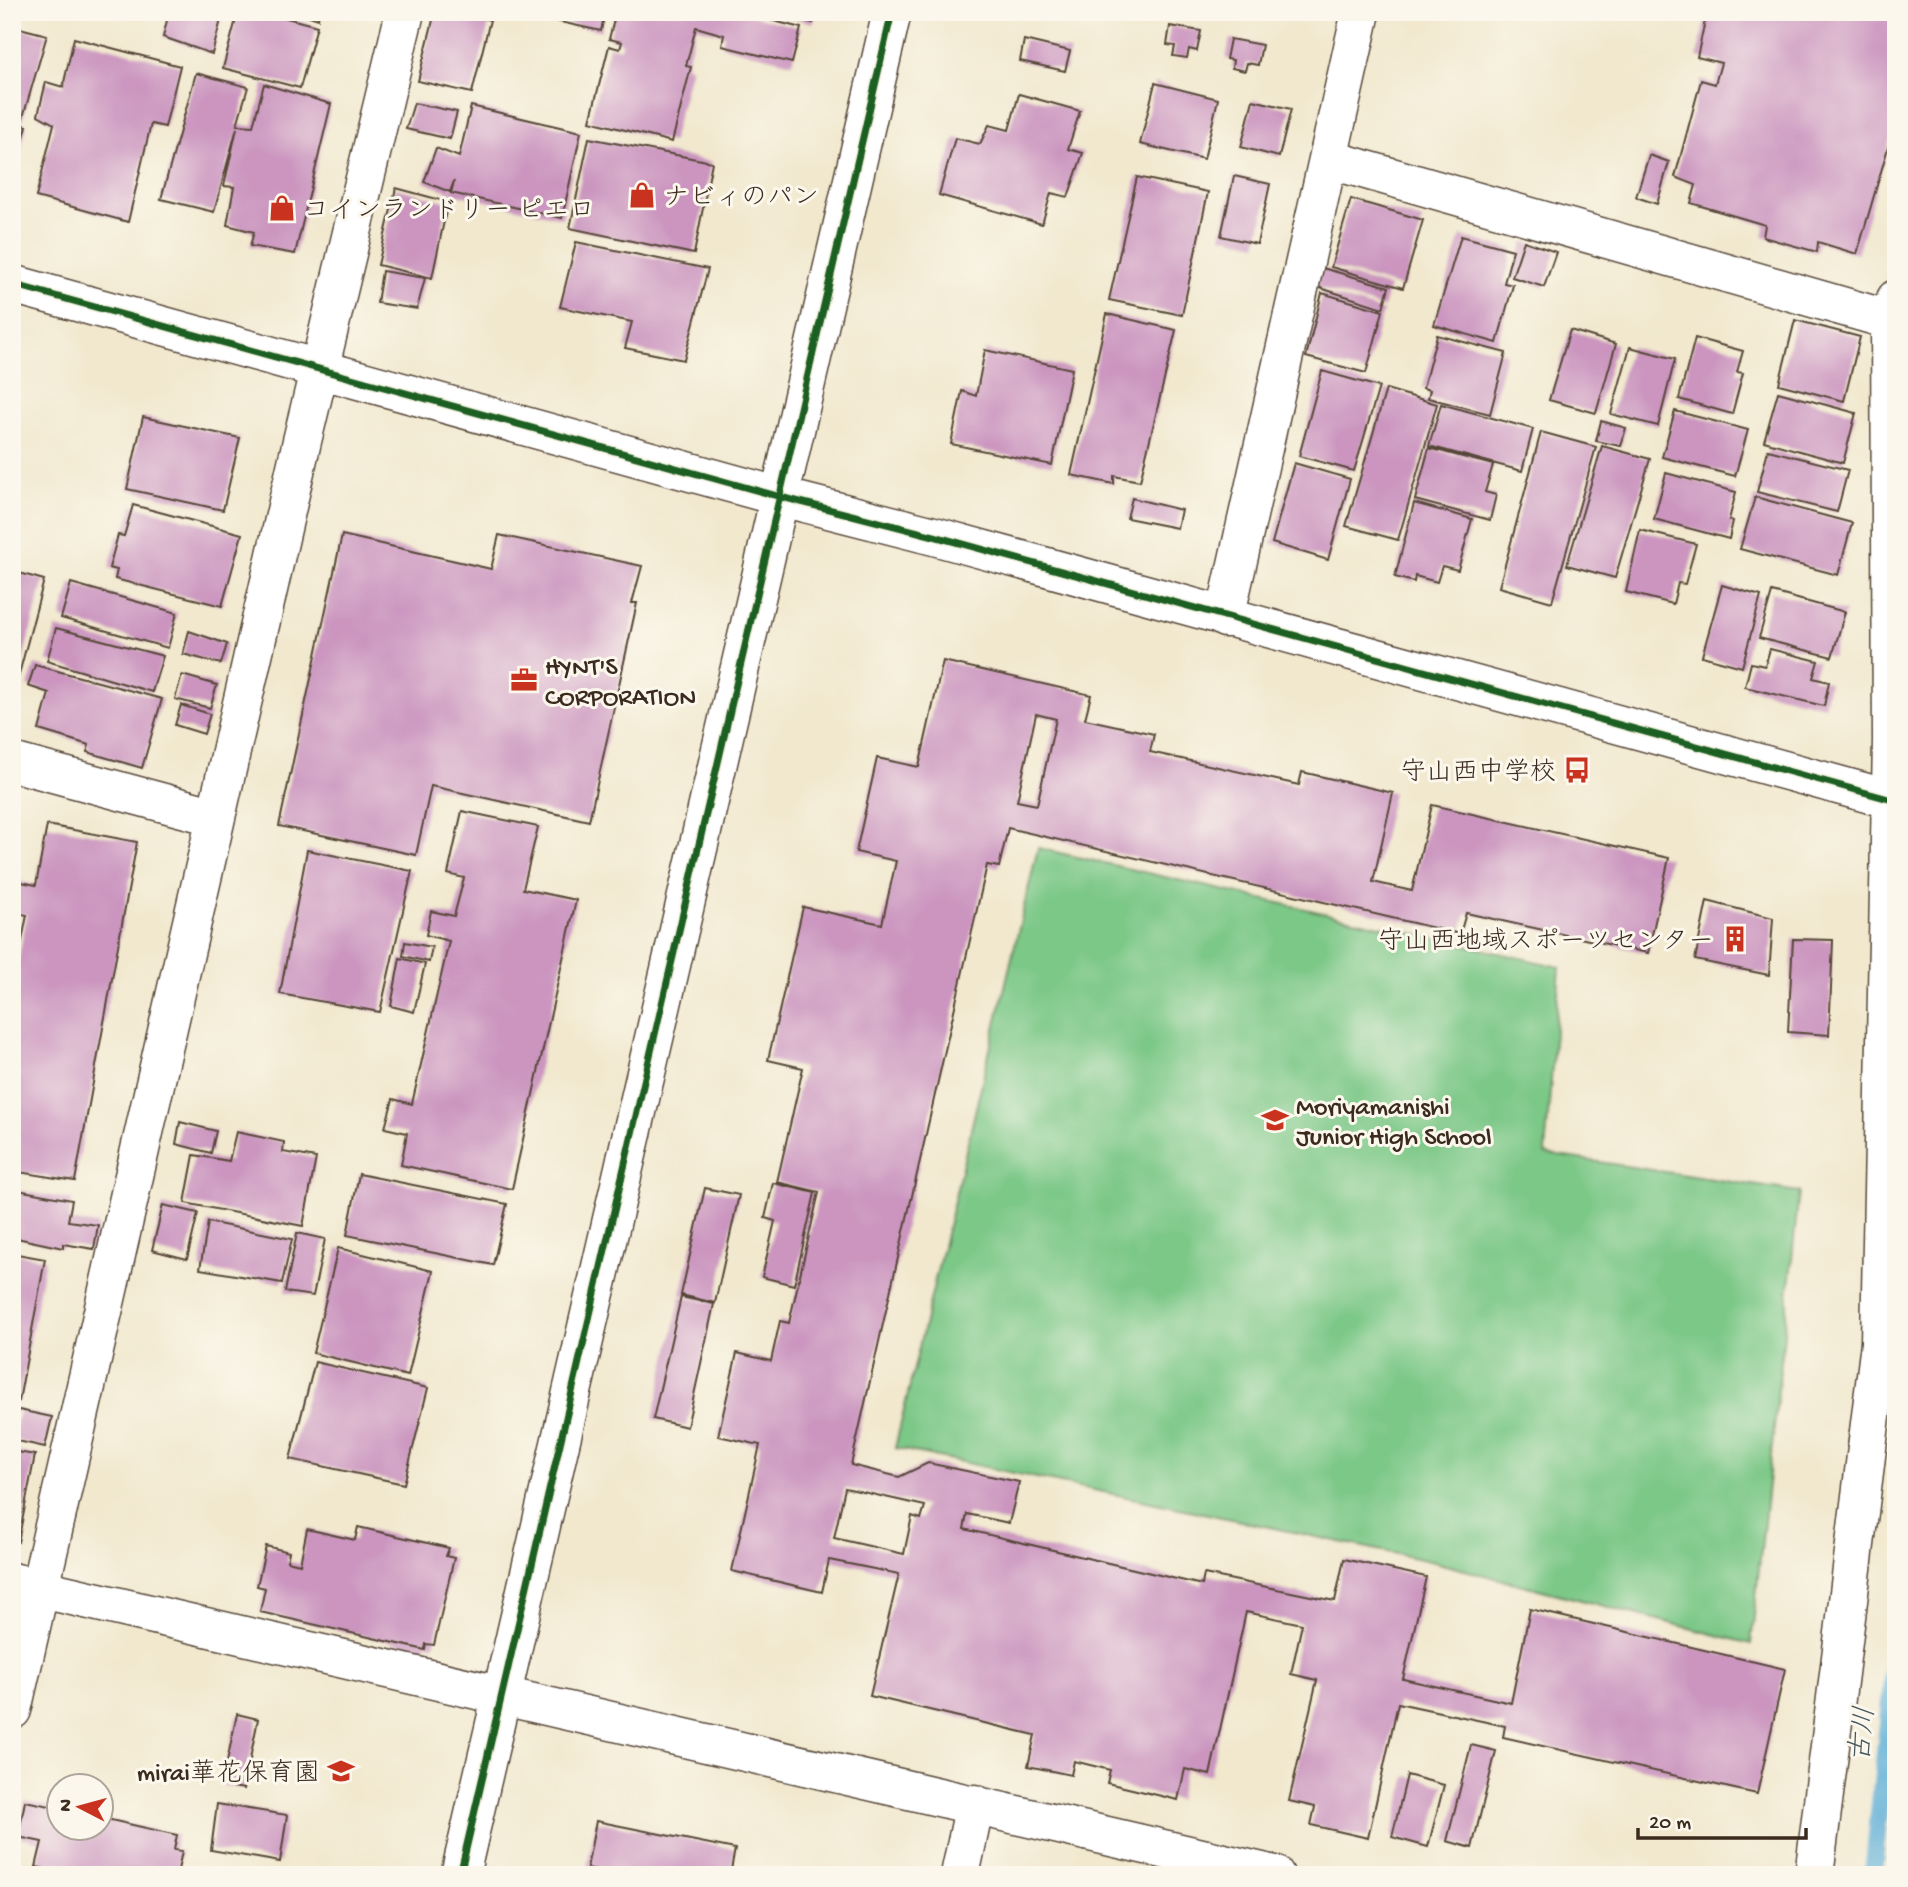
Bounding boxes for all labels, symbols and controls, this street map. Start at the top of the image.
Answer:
shop icon: ナビィのパン [627,180,657,210]
place label: ナビィのパン [663,184,819,215]
shop icon: コインランドリー ピエロ [267,193,297,223]
place label: コインランドリー ピエロ [303,197,595,228]
place label: HYNT'S CORPORATION [545,654,696,715]
office icon: HYNT'S CORPORATION [509,665,539,695]
bus stop icon: 守山西中学校 [1562,755,1592,785]
place label: 守山西中学校 [1400,757,1556,790]
building icon: 守山西地域スポーツセンター [1720,924,1750,954]
place label: 守山西地域スポーツセンター [1378,926,1714,959]
place label: Moriyamanishi Junior High School [1296,1094,1492,1155]
school or university icon: Moriyamanishi Junior High School [1260,1105,1290,1135]
water label: 古川 [1844,1705,1884,1764]
school or university icon: mirai華花保育園 [326,1756,356,1786]
place label: mirai華花保育園 [137,1758,320,1791]
north arrow [46,1772,116,1842]
scale bar [1638,1796,1806,1840]
text: N [54,1798,79,1813]
text: 20 m [1649,1812,1691,1837]

